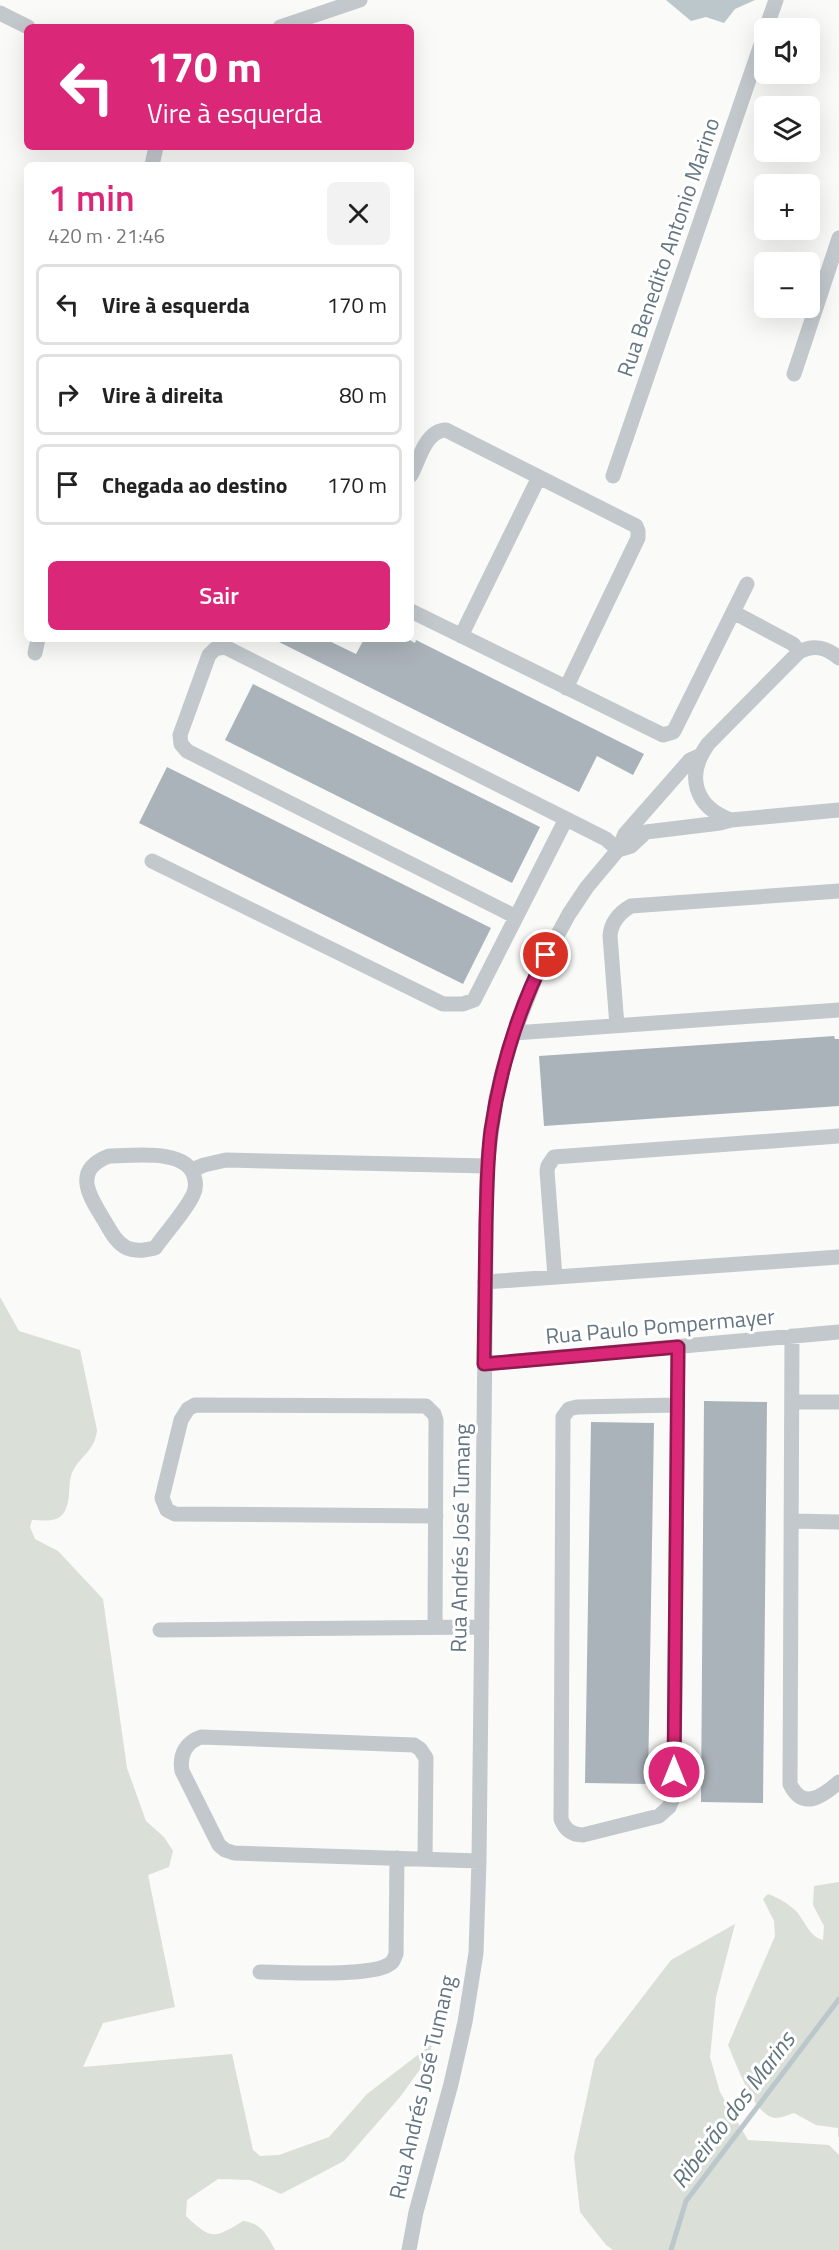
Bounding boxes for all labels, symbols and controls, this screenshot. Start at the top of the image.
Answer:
map controls [754,18,820,318]
button: sound [754,18,820,84]
text: 170 m [147,34,262,98]
icon: left [48,48,126,126]
text: Vire à esquerda [147,92,322,133]
button: layers [754,96,820,162]
street label: Rua Benedito Antonio Marino [608,113,728,381]
text: 1 min [48,170,135,225]
button: + [754,174,820,240]
button: close [327,182,390,245]
text: 420 m · 21:46 [48,220,165,251]
button: − [754,252,820,318]
icon: left [51,288,84,321]
text: Vire à esquerda [102,288,250,322]
text: 170 m [327,288,387,322]
icon: right [51,378,84,411]
text: Vire à direita [102,378,223,412]
text: 80 m [339,378,387,412]
icon: arrive [51,468,84,501]
text: Chegada ao destino [102,468,288,502]
text: 170 m [327,468,387,502]
button: Sair [48,561,390,630]
pin [520,929,571,980]
icon: arrive [529,938,562,971]
street label: Rua Paulo Pompermayer [544,1299,776,1353]
street label: Rua Andrés José Tumang [441,1423,479,1653]
position arrow [642,1740,706,1804]
street label: Rua Andrés José Tumang [380,1972,464,2202]
water label: Ribeirão dos Marins [661,2022,804,2195]

